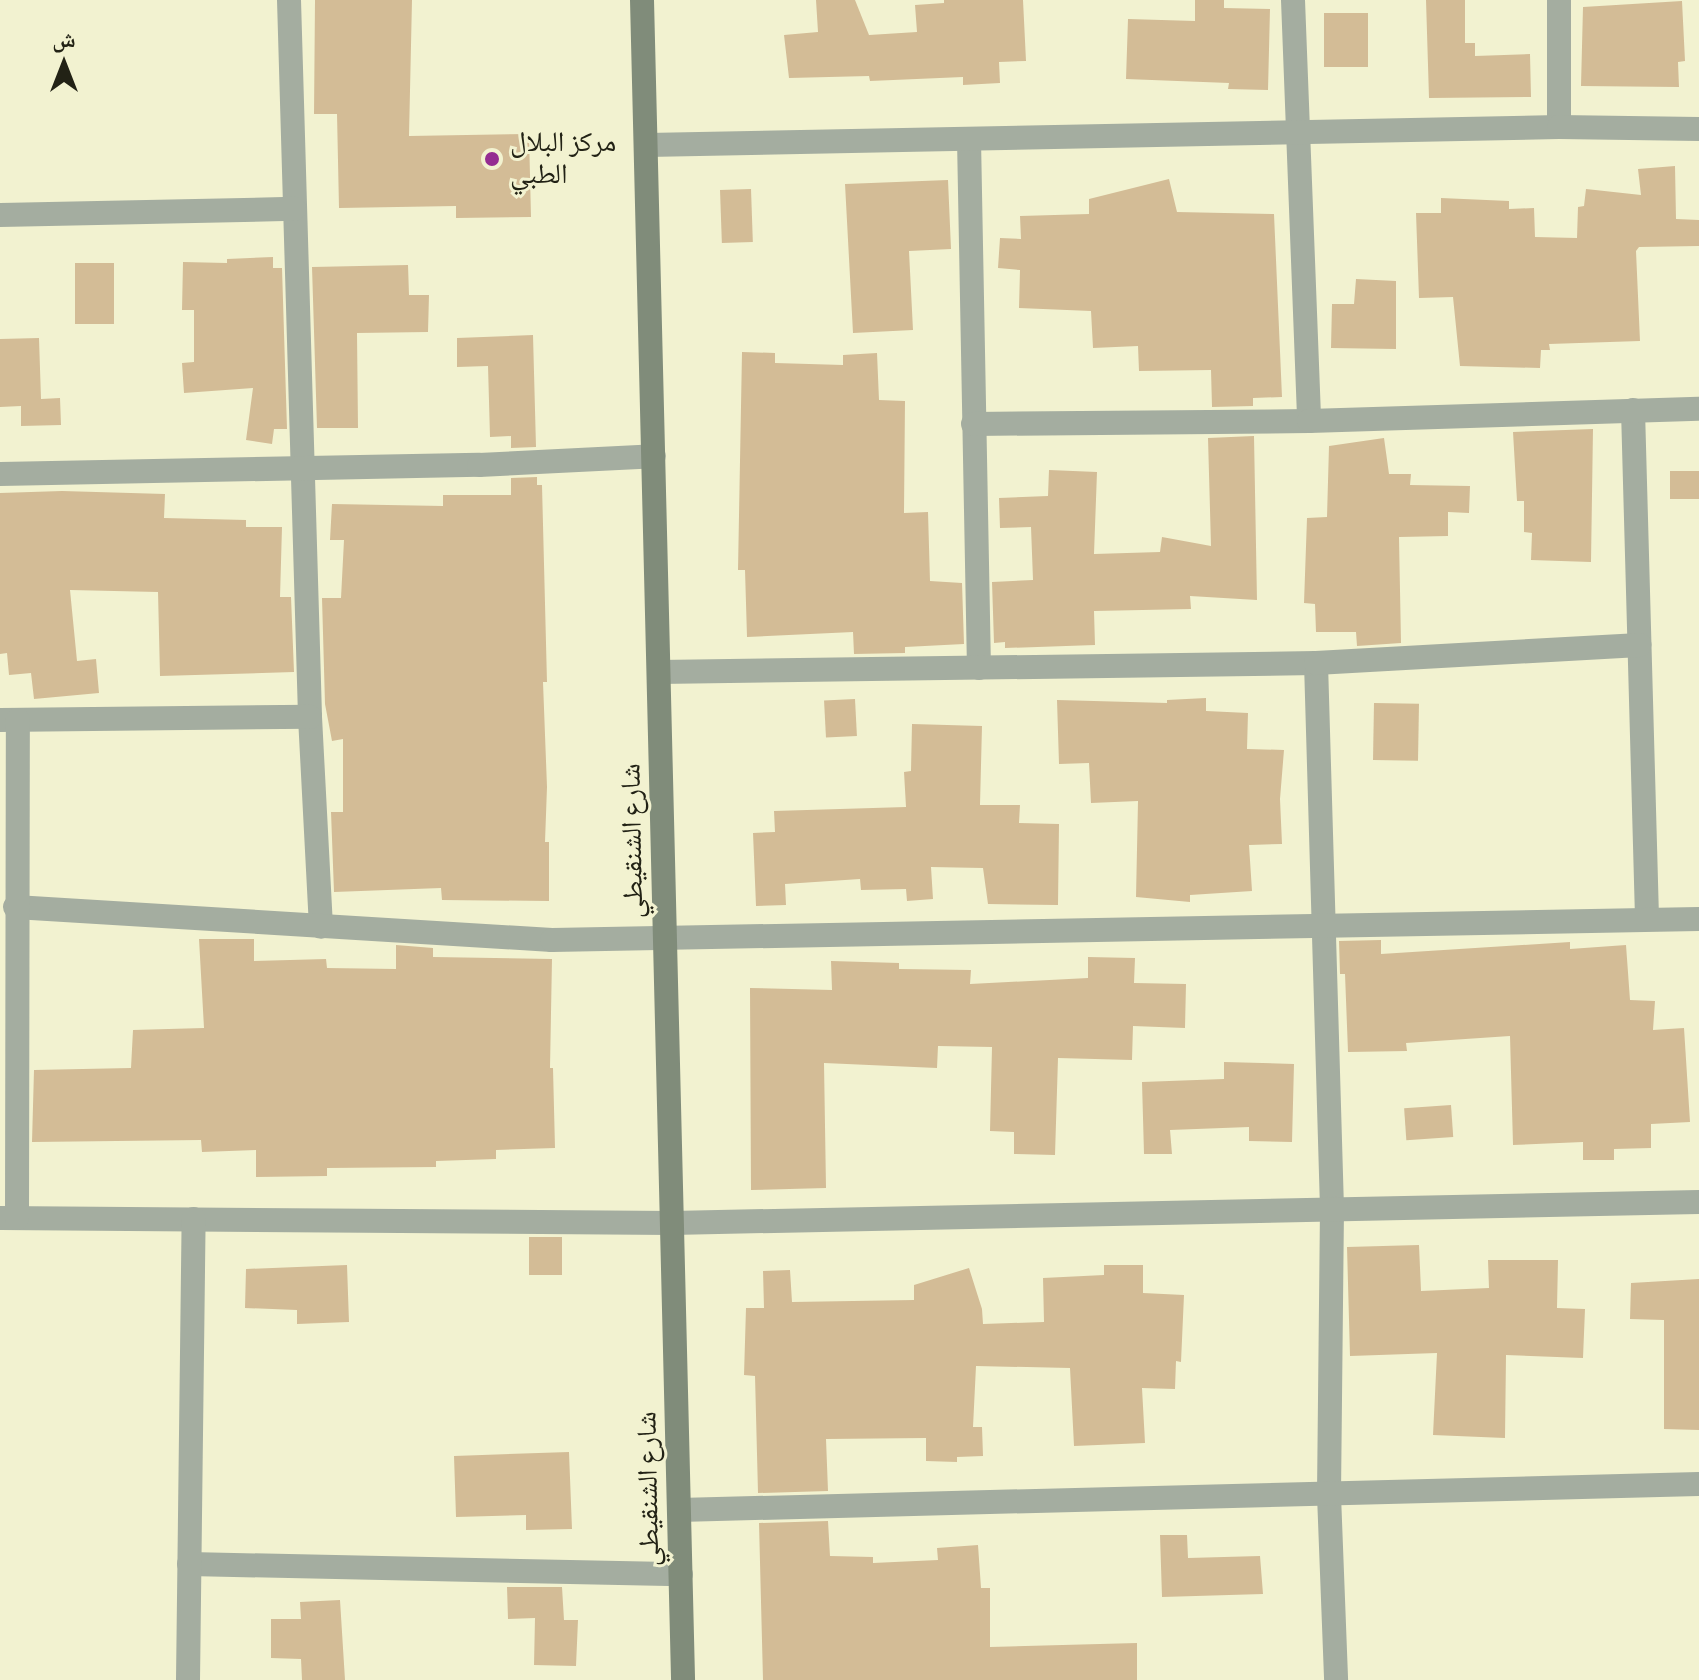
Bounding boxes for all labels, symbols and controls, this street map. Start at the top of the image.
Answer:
north arrow [24,24,104,104]
text: ش [52,29,76,51]
place label: مركز البلال الطبي [510,126,616,192]
marker: مركز البلال الطبي [481,148,503,170]
street label: شارع الشنقيطي [615,763,651,919]
street label: شارع الشنقيطي [631,1411,667,1567]

